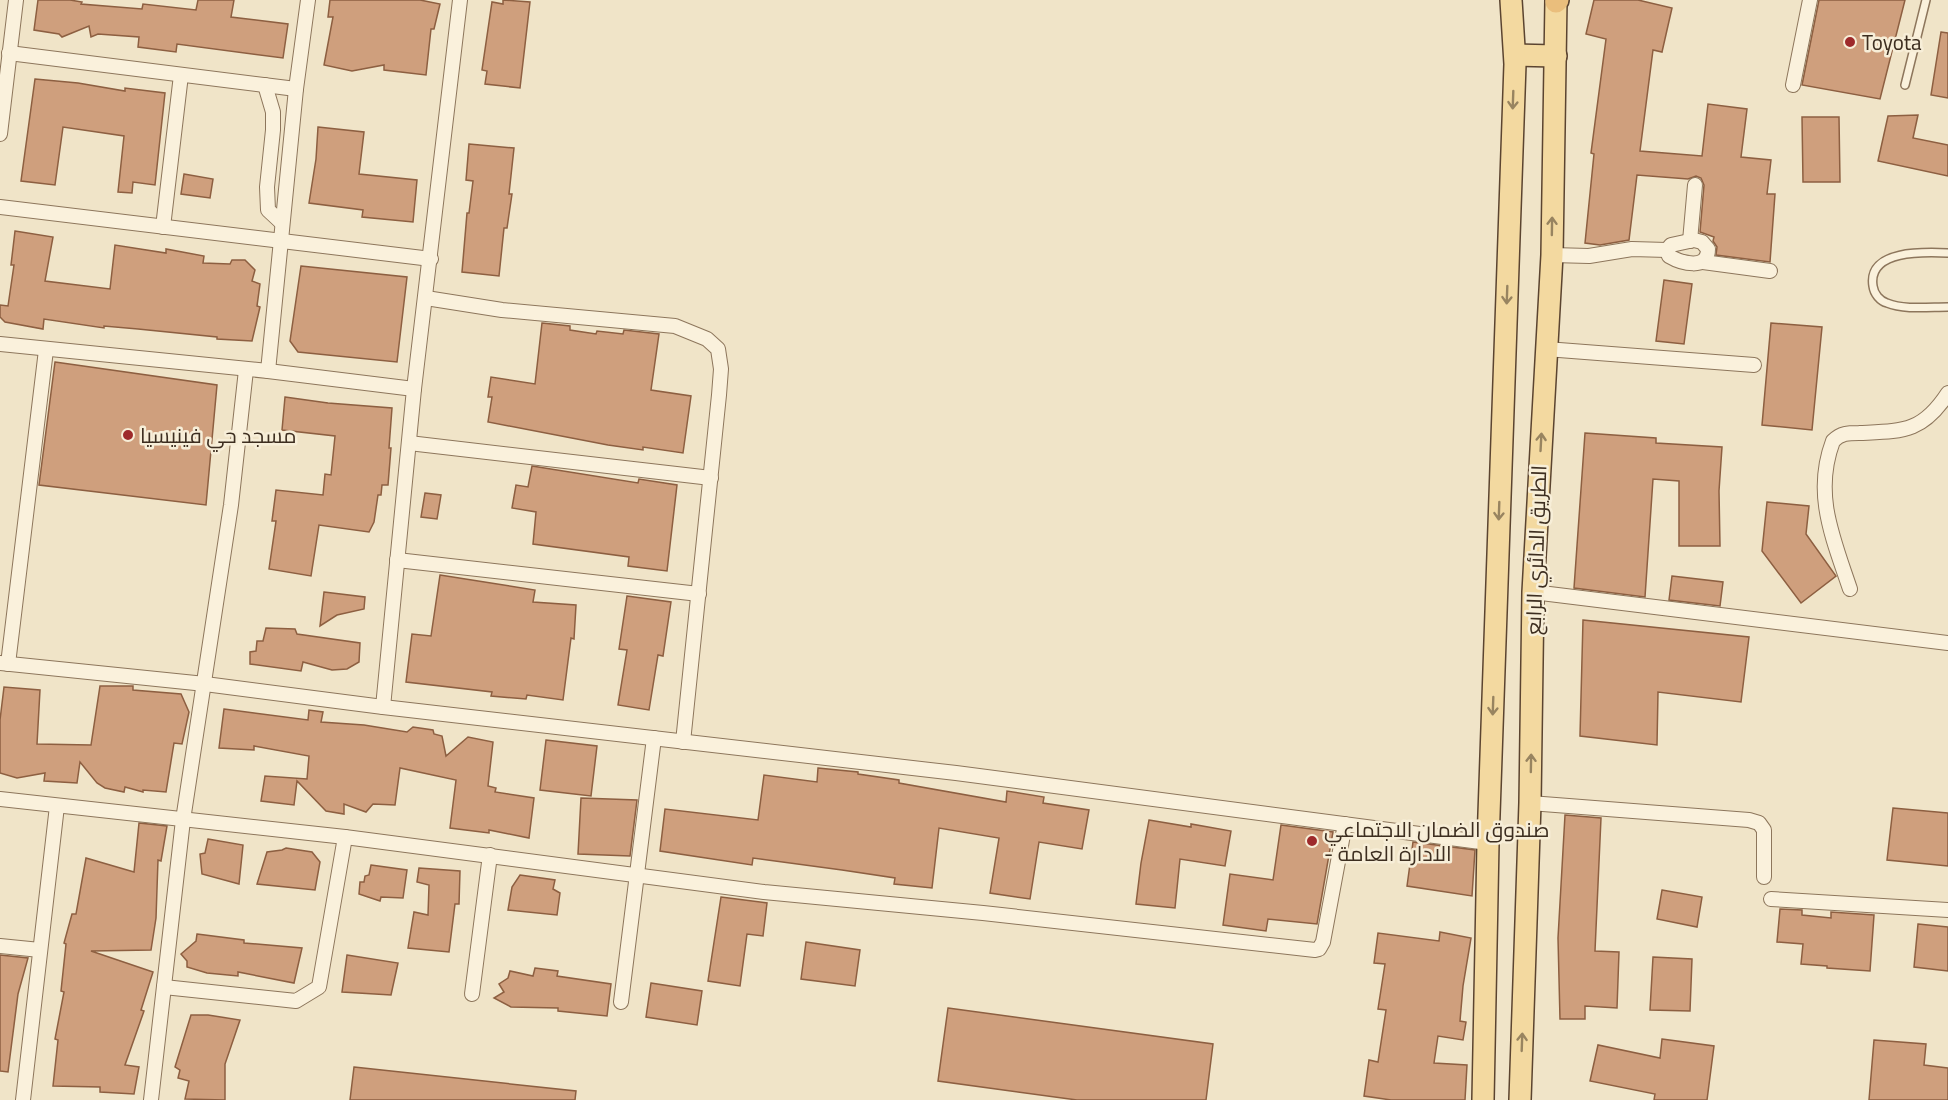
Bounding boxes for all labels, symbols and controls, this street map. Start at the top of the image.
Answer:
place label: Toyota [1862,23,1922,62]
marker: Toyota [1843,35,1857,49]
one-way arrow [1508,90,1519,110]
one-way arrow [1547,217,1558,237]
one-way arrow [1501,285,1512,305]
place label: مسجد حي فينيسيا [140,416,297,455]
marker: مسجد حي فينيسيا [121,428,135,442]
one-way arrow [1536,432,1547,452]
street label: الطريق الدائري الرابع [1514,464,1558,636]
one-way arrow [1494,501,1505,521]
one-way arrow [1487,695,1498,715]
one-way arrow [1525,753,1536,773]
place label: صندوق الضمان الاجتماعي - الادارة العامة [1324,810,1550,873]
marker: صندوق الضمان الاجتماعي - الادارة العامة [1305,834,1319,848]
one-way arrow [1516,1032,1528,1052]

